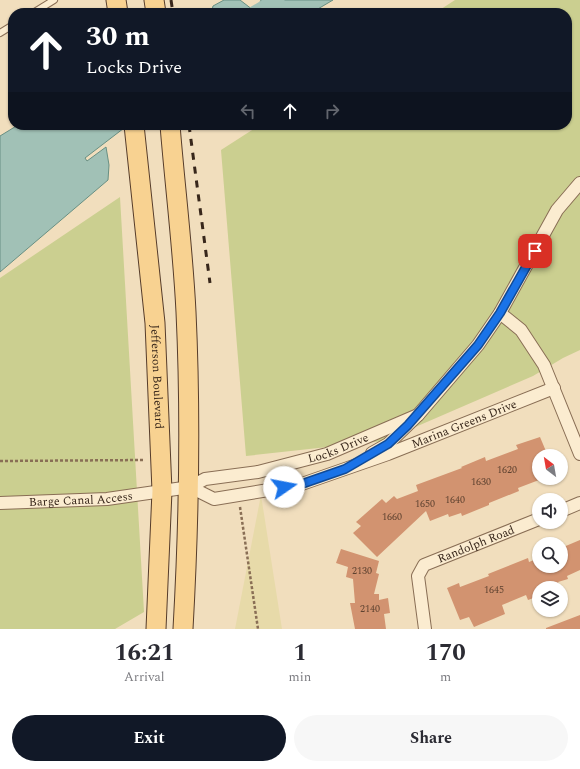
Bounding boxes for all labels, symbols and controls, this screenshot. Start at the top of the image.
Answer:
text: 30 m [86,15,150,58]
icon: ahead [20,24,72,76]
text: Locks Drive [86,54,182,81]
icon: left [237,100,259,122]
icon: ahead [279,100,301,122]
icon: right [321,100,343,122]
pin [518,234,552,268]
icon: arrive [524,240,546,262]
street label: Jefferson Boulevard [145,324,168,430]
street label: Marina Greens Drive [409,395,520,454]
street label: Locks Drive [306,428,372,469]
north arrow [532,449,568,485]
map controls [532,449,568,617]
house number: 1620 [497,462,517,478]
position arrow [263,466,305,508]
house number: 1630 [471,474,491,490]
street label: Barge Canal Access [29,486,134,512]
house number: 1640 [445,492,465,508]
button: sound [532,493,568,529]
house number: 1650 [415,496,435,512]
house number: 1660 [382,509,402,525]
street label: Randolph Road [435,521,518,569]
button: search [532,537,568,573]
house number: 2130 [352,563,372,579]
button: layers [532,581,568,617]
house number: 1645 [484,582,504,598]
house number: 2140 [360,601,380,617]
text: 16:21 [114,635,174,671]
text: 1 [293,635,307,671]
text: 170 [425,635,466,671]
text: Arrival [124,667,165,687]
text: min [289,667,311,687]
text: m [440,667,451,687]
button: Exit [12,715,286,761]
button: Share [294,715,568,761]

